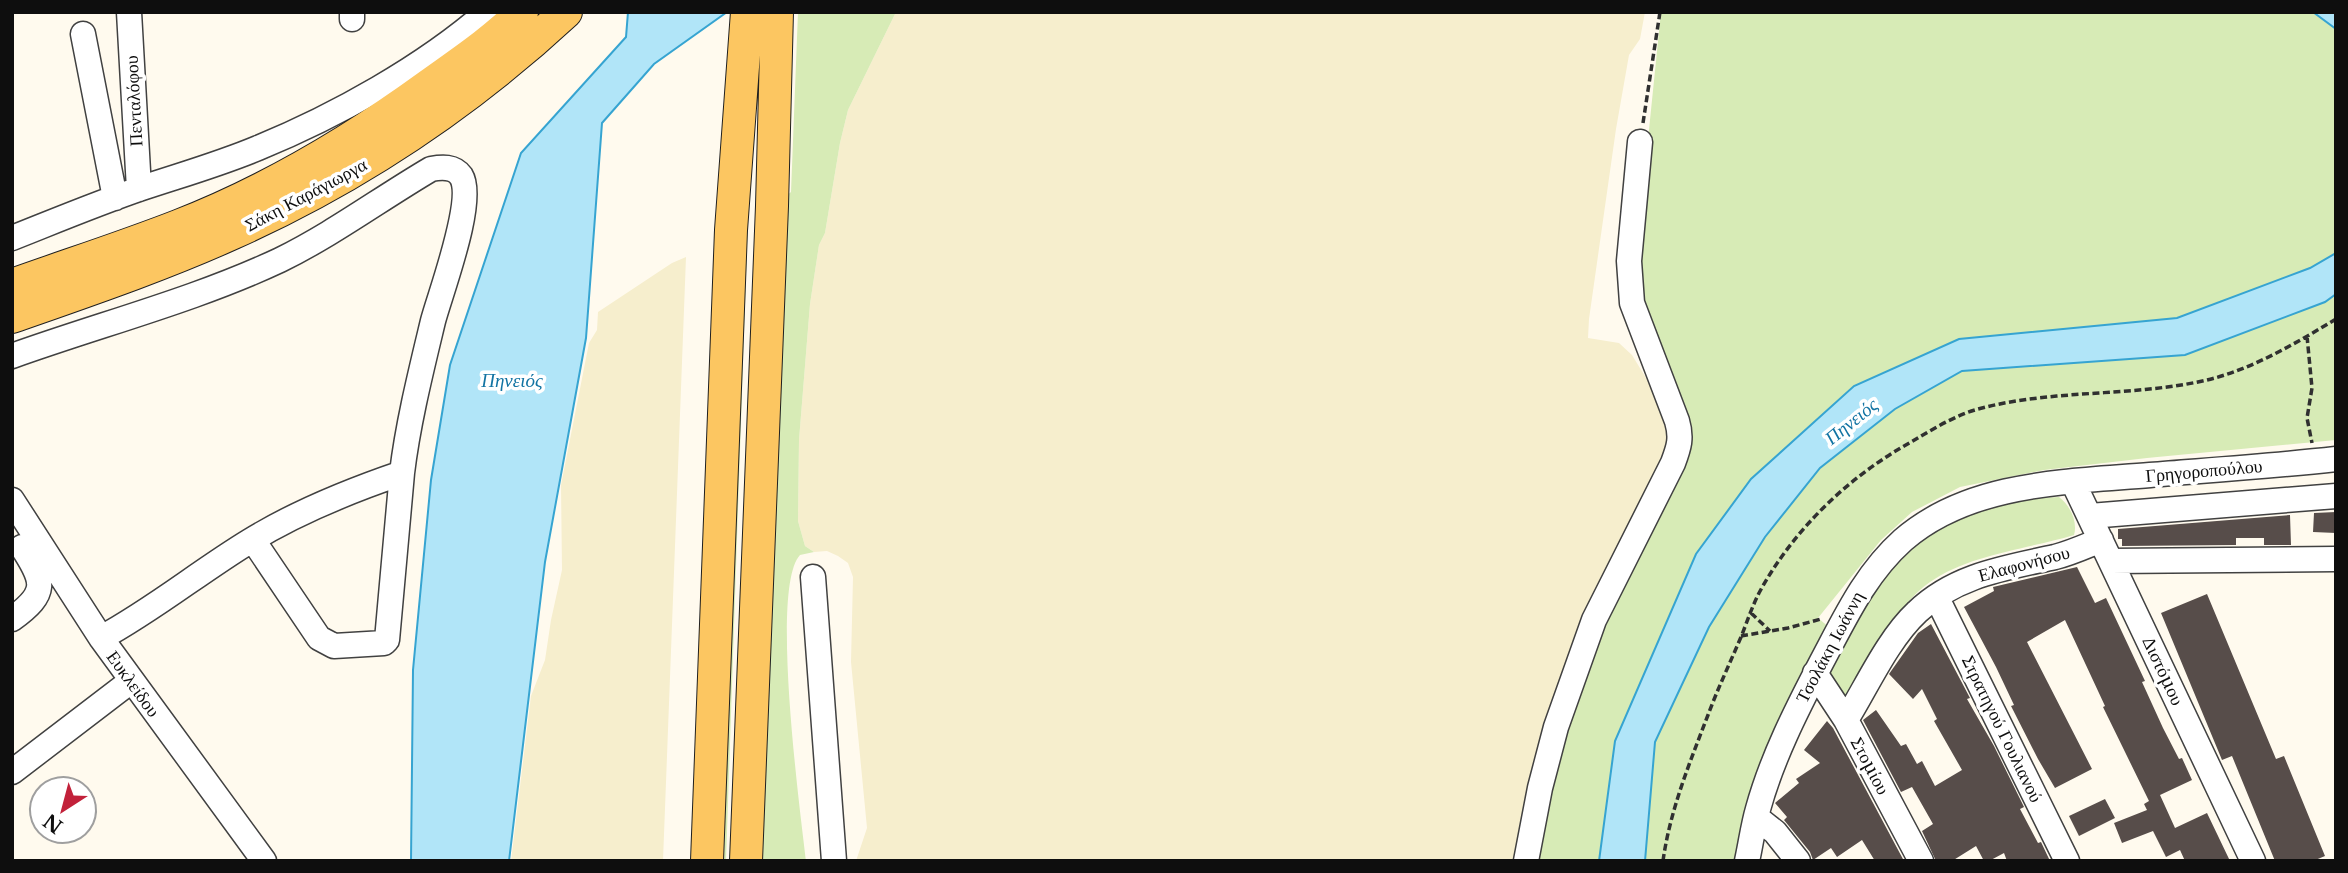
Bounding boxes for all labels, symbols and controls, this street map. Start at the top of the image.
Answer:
street label: Πενταλόφου [121,55,147,147]
street label: Σάκη Καράγιωργα [241,153,371,236]
water label: Πηνειός [480,369,543,392]
water label: Πηνειός [1819,393,1883,450]
street label: Γρηγοροπούλου [2145,455,2264,487]
street label: Ελαφονήσου [1976,541,2072,587]
street label: Τσολάκη Ιωάννη [1791,587,1869,707]
street label: Διστόμου [2138,633,2188,709]
street label: Ευκλείδου [102,647,164,721]
street label: Στρατηγού Γουλιανού [1957,652,2047,806]
street label: Στομίου [1846,733,1894,799]
north arrow [28,775,98,845]
text: N [39,809,67,838]

